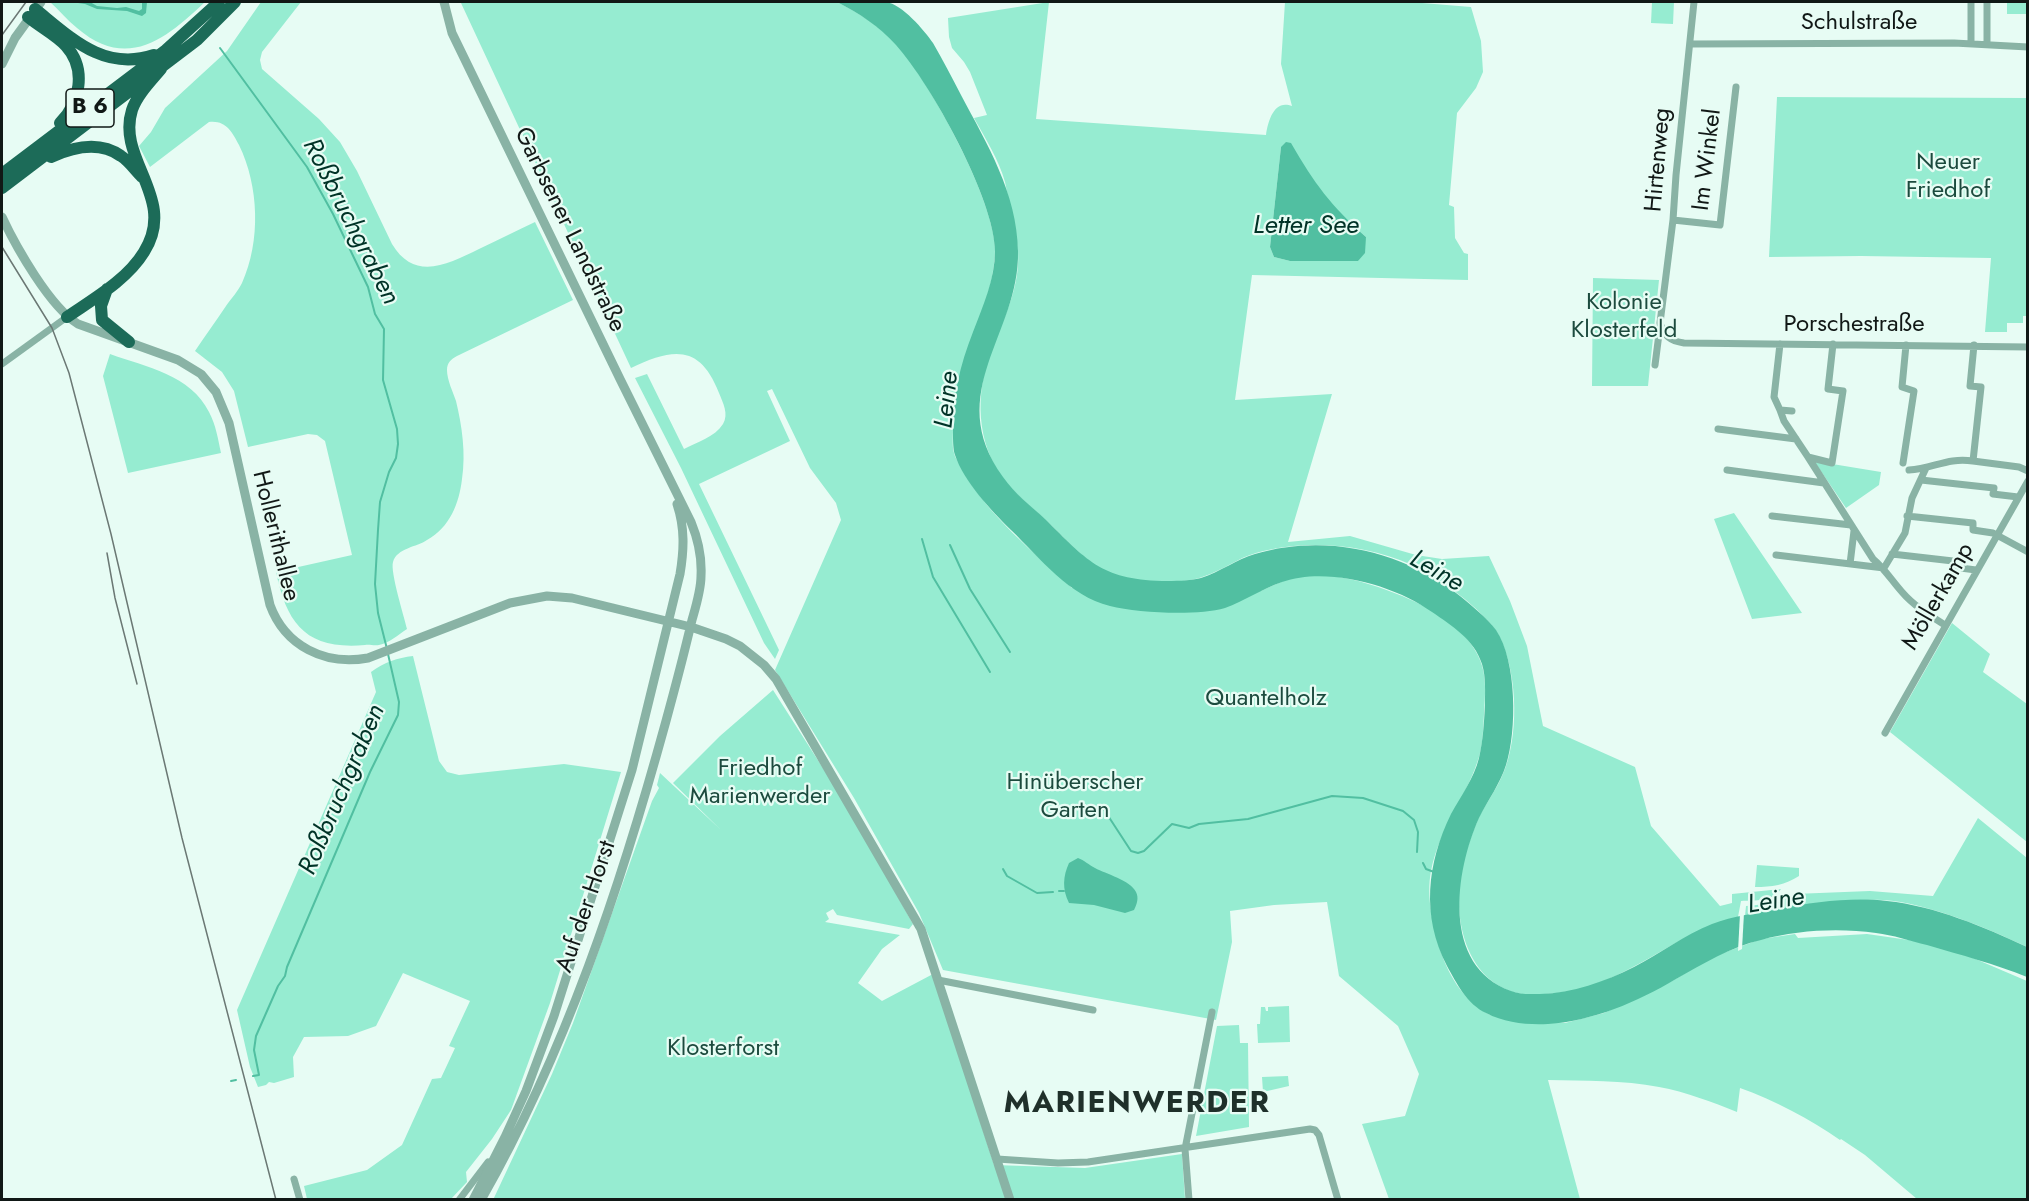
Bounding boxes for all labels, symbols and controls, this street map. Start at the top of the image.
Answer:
street label: Schulstraße [1801,9,1917,37]
road number: B 6 [66,89,114,127]
street label: Hirtenweg [1640,107,1678,213]
street label: Im Winkel [1687,107,1729,213]
street label: Garbsener Landstraße [507,123,631,337]
water label: Roßbruchgraben [295,134,405,310]
park label: Neuer Friedhof [1906,149,1990,205]
water label: Letter See [1253,211,1359,243]
park label: Kolonie Klosterfeld [1571,289,1677,345]
street label: Porschestraße [1784,311,1924,339]
water label: Leine [929,370,967,430]
street label: Hollerithallee [245,468,305,604]
street label: Möllerkamp [1897,538,1981,656]
water label: Leine [1403,544,1469,600]
park label: Quantelholz [1205,685,1327,713]
water label: Roßbruchgraben [293,700,393,880]
park label: Friedhof Marienwerder [689,755,831,811]
park label: Hinüberscher Garten [1006,769,1144,825]
street label: Auf der Horst [551,837,623,977]
water label: Leine [1745,882,1807,922]
park label: Klosterforst [667,1035,779,1063]
district label: MARIENWERDER [1004,1087,1270,1123]

